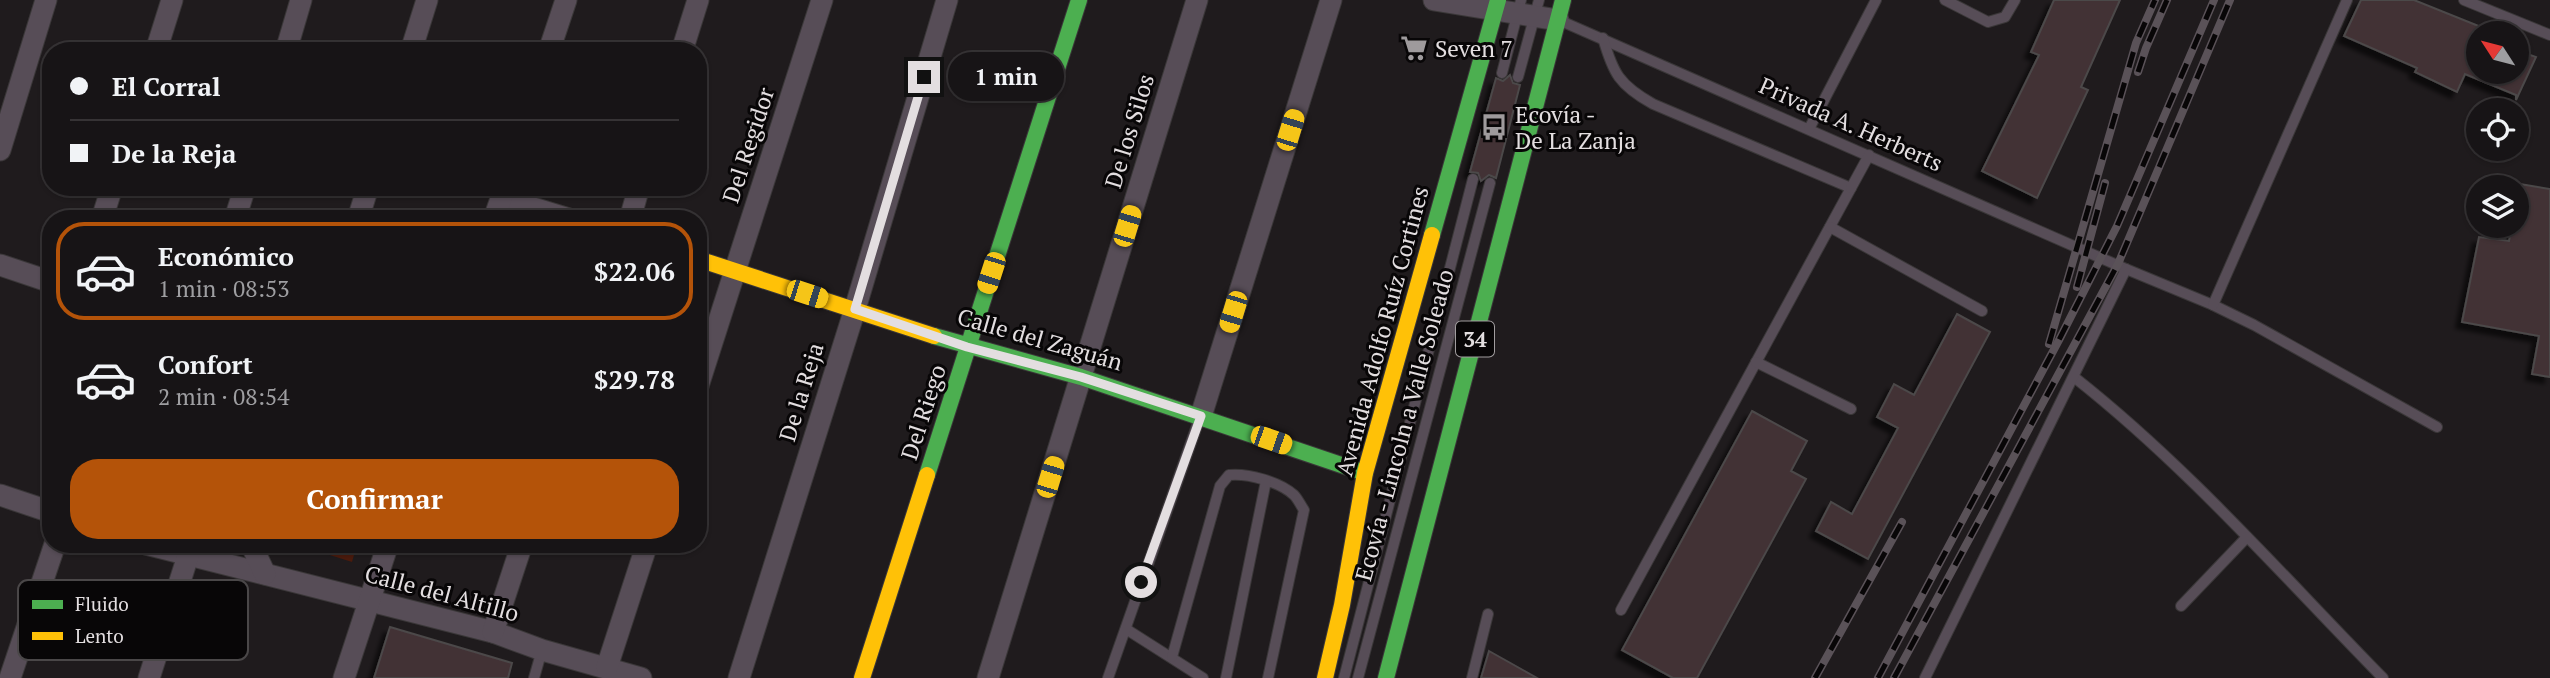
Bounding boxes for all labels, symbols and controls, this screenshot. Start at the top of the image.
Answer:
north arrow [2466,21,2529,84]
map controls [2466,21,2529,238]
supermarket icon: Seven 7 [1399,33,1429,63]
place label: Seven 7 [1435,33,1513,64]
callout: 1 min [948,52,1064,102]
route end [908,61,940,93]
text: 1 min [975,61,1037,92]
text: El Corral [112,69,221,103]
street label: De los Silos [1097,70,1161,192]
street label: Privada A. Herberts [1754,70,1948,178]
street label: Del Regidor [715,83,781,207]
button: locate [2466,98,2529,161]
place label: Ecovía - De La Zanja [1515,99,1636,156]
car [1274,107,1307,153]
bus stop icon: Ecovía - De La Zanja [1479,112,1509,142]
text: De la Reja [112,136,237,170]
button: layers [2466,175,2529,238]
street label: Avenida Adolfo Ruíz Cortines [1328,183,1436,479]
car [1111,203,1144,249]
text: Económico [158,239,294,273]
icon: car [74,240,137,303]
car [975,250,1008,296]
text: $22.06 [594,254,675,288]
street label: Ecovía - Lincoln a Valle Soleado [1347,266,1461,584]
text: 1 min · 08:53 [158,273,290,304]
car [784,278,831,310]
car [1217,289,1250,335]
street label: Calle del Zaguán [954,301,1127,377]
road number: 34 [1456,322,1494,356]
street label: De la Reja [771,339,831,445]
text: Confort [158,347,253,381]
icon: car [74,348,137,411]
street label: Del Riego [893,360,953,464]
text: $29.78 [594,362,675,396]
text: 2 min · 08:54 [158,381,290,412]
car [1248,423,1295,457]
car [1034,454,1067,500]
button: Confirmar [70,459,679,539]
street label: Calle del Altillo [361,558,523,628]
route start [1125,566,1157,598]
legend [18,580,248,660]
text: Fluido [75,591,129,616]
text: Lento [75,623,124,648]

